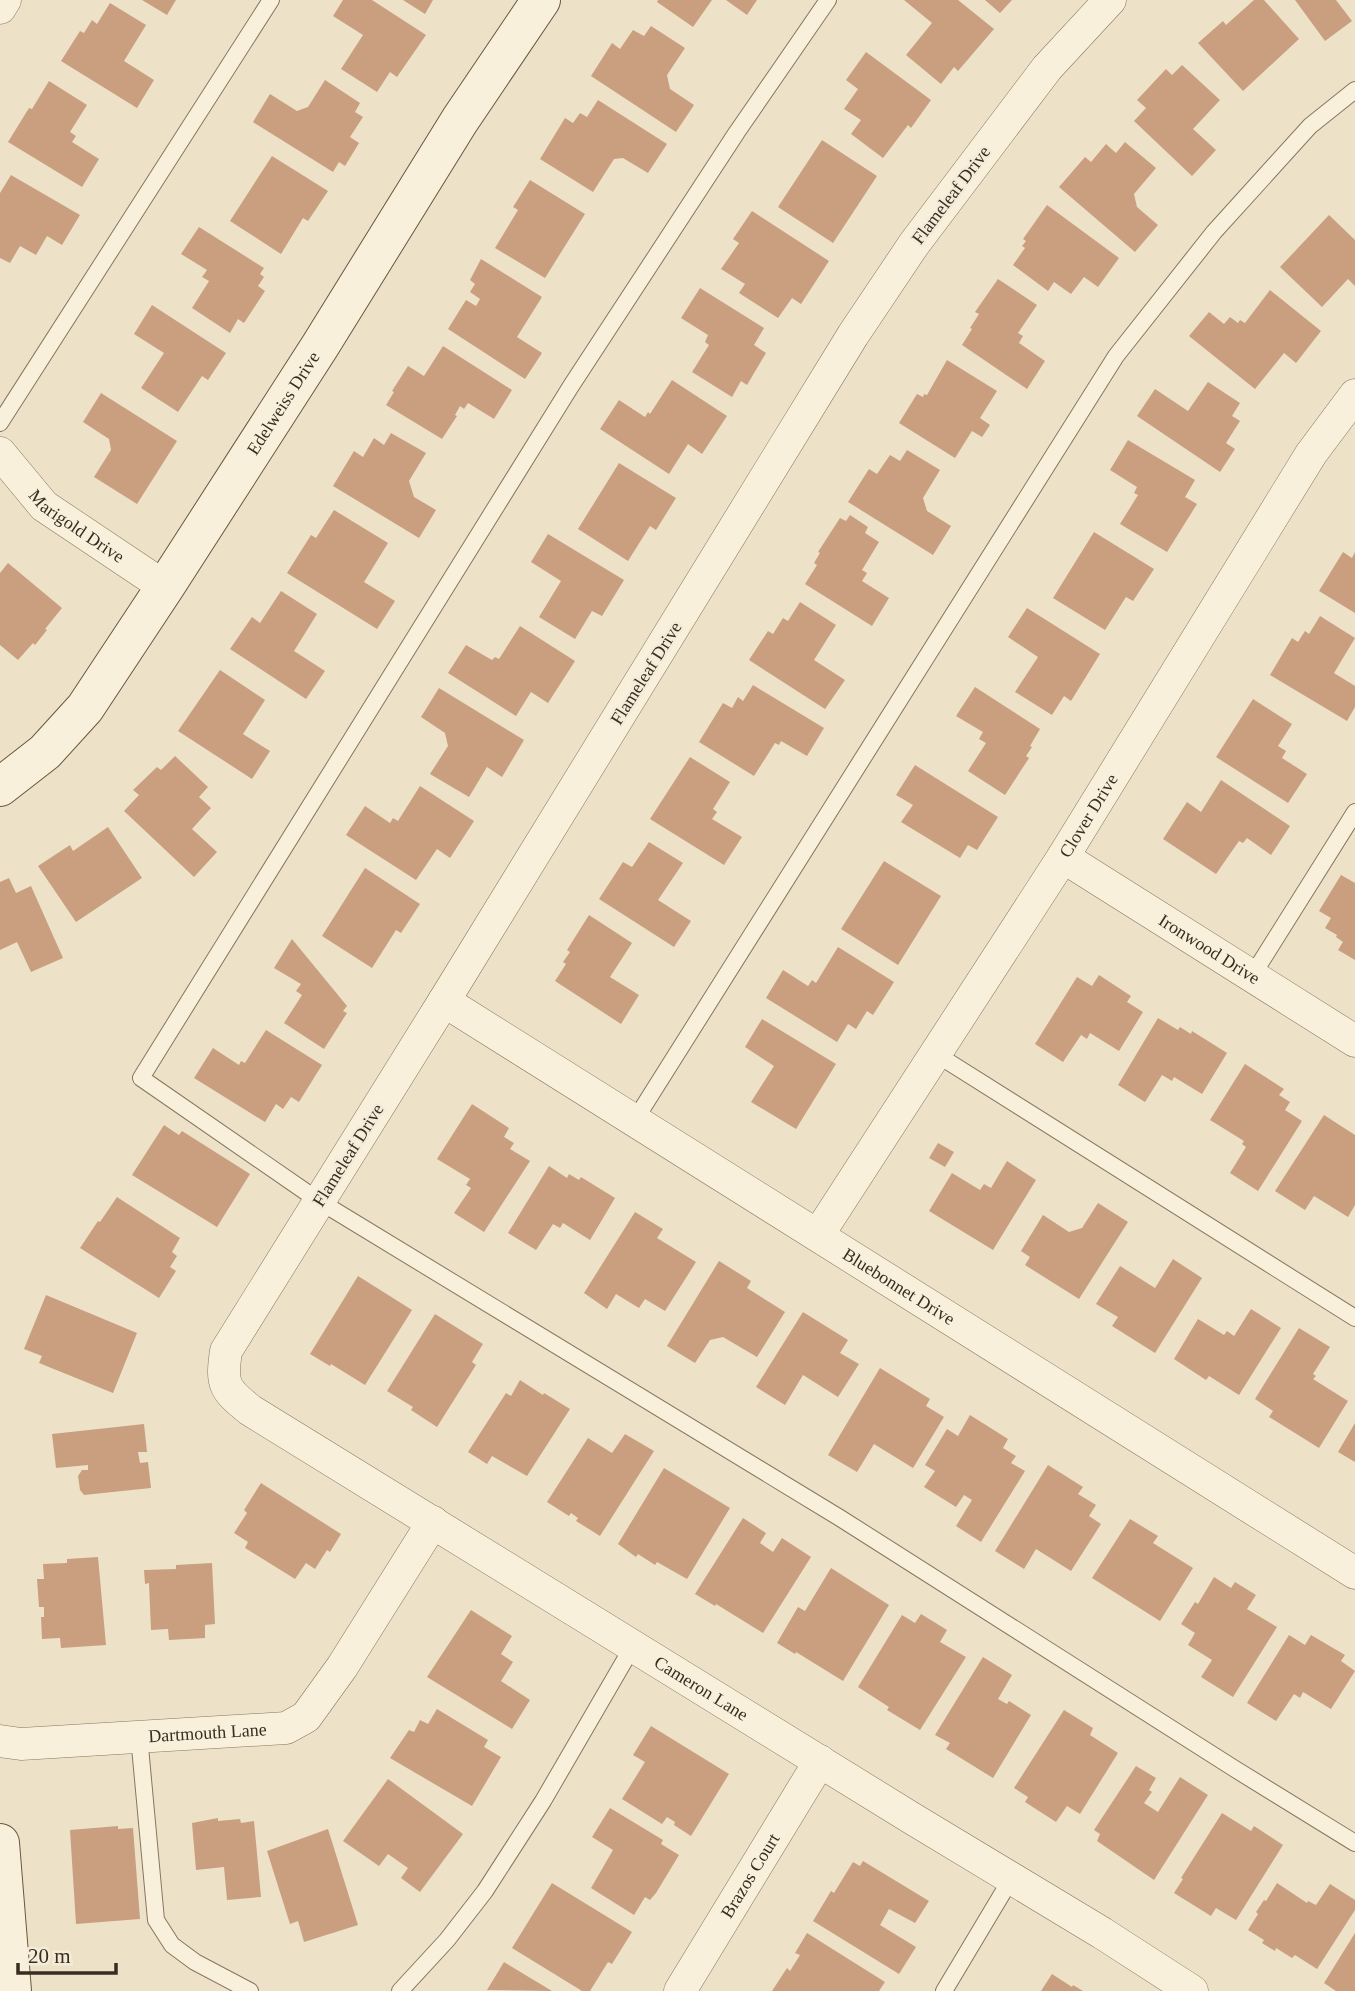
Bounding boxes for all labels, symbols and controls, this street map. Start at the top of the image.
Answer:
street label: Flameleaf Drive [908,142,994,248]
street label: Edelweiss Drive [243,348,324,459]
street label: Marigold Drive [25,486,128,567]
street label: Flameleaf Drive [606,618,686,728]
street label: Clover Drive [1055,770,1122,861]
street label: Ironwood Drive [1155,910,1264,988]
street label: Flameleaf Drive [308,1100,388,1210]
street label: Bluebonnet Drive [839,1244,959,1329]
street label: Cameron Lane [651,1652,752,1725]
street label: Dartmouth Lane [148,1719,267,1746]
street label: Brazos Court [717,1830,784,1922]
scale bar [18,1932,116,1976]
text: 20 m [28,1944,71,1968]

